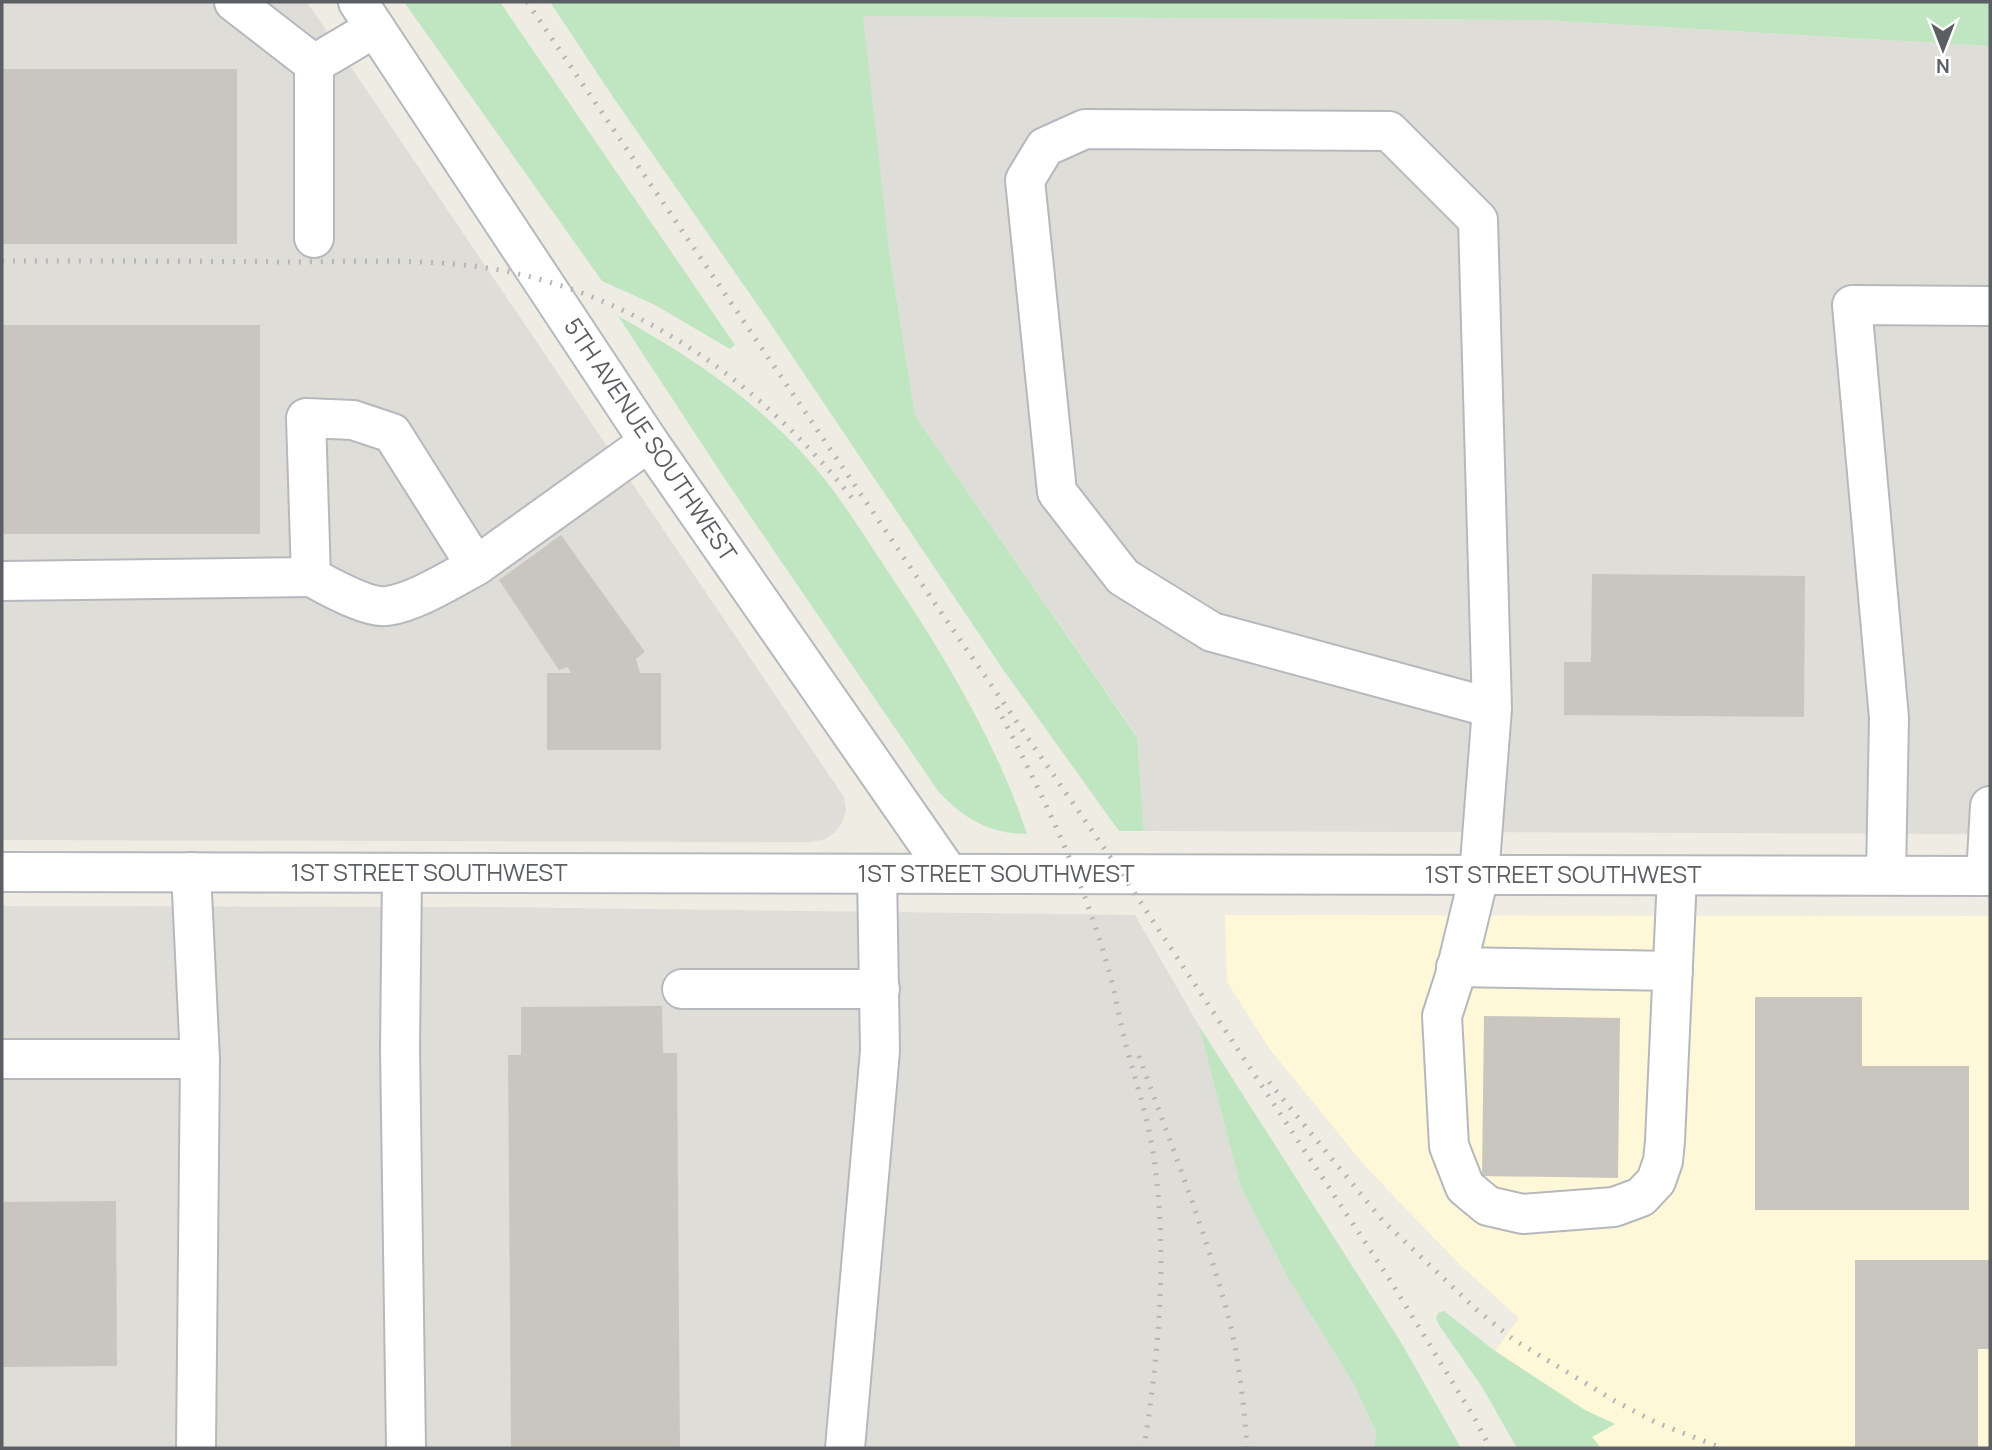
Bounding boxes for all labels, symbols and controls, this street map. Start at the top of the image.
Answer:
north arrow [1908,14,1978,84]
text: N [1936,53,1950,79]
street label: 5TH AVENUE SOUTHWEST [557,311,746,568]
street label: 1ST STREET SOUTHWEST [291,855,568,888]
street label: 1ST STREET SOUTHWEST [858,856,1135,889]
street label: 1ST STREET SOUTHWEST [1425,857,1702,890]

